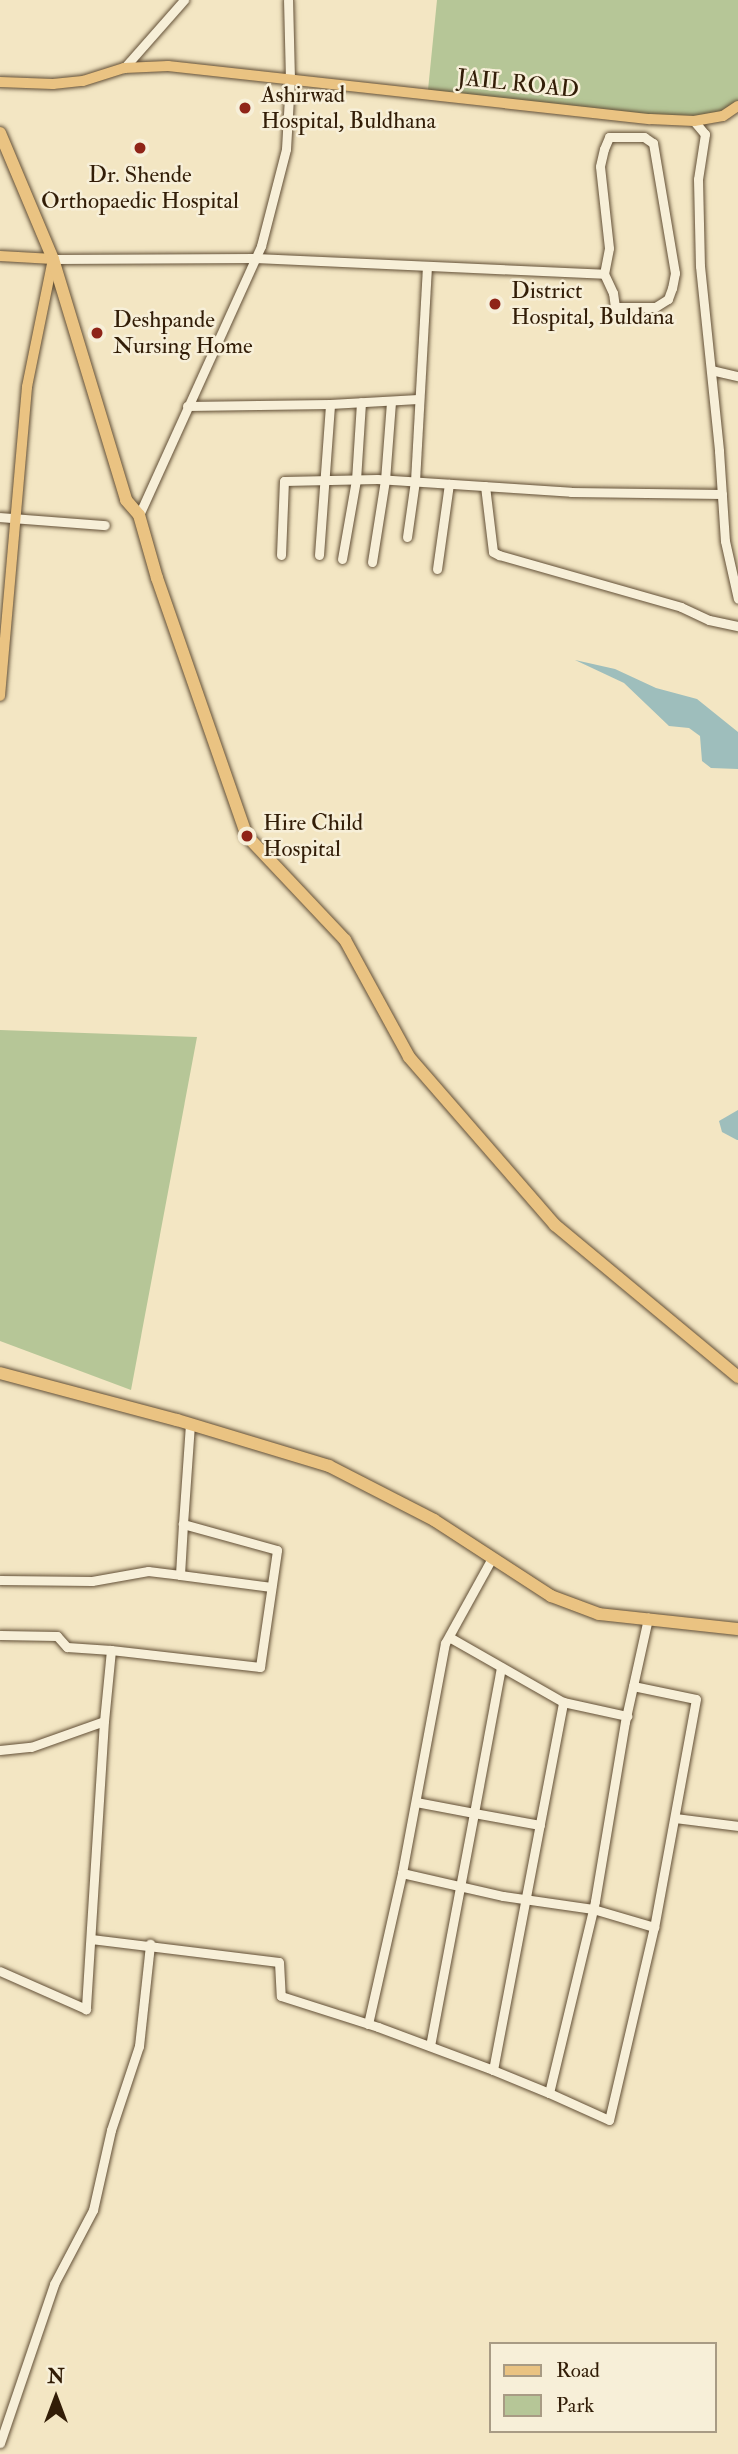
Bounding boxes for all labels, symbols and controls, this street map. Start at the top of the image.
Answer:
street label: JAIL ROAD [456,64,580,104]
place label: Ashirwad Hospital, Buldhana [261,81,436,135]
marker: Ashirwad Hospital, Buldhana [235,98,255,118]
marker: Dr. Shende Orthopaedic Hospital [130,138,150,158]
place label: Dr. Shende Orthopaedic Hospital [41,161,239,215]
place label: District Hospital, Buldana [511,277,674,331]
marker: District Hospital, Buldana [485,294,505,314]
place label: Deshpande Nursing Home [113,306,253,360]
marker: Deshpande Nursing Home [87,323,107,343]
place label: Hire Child Hospital [263,809,363,863]
marker: Hire Child Hospital [237,826,257,846]
legend [490,2342,717,2433]
text: Road [556,2357,600,2384]
north arrow [21,2363,91,2433]
text: N [47,2365,65,2389]
text: Park [556,2392,594,2419]

